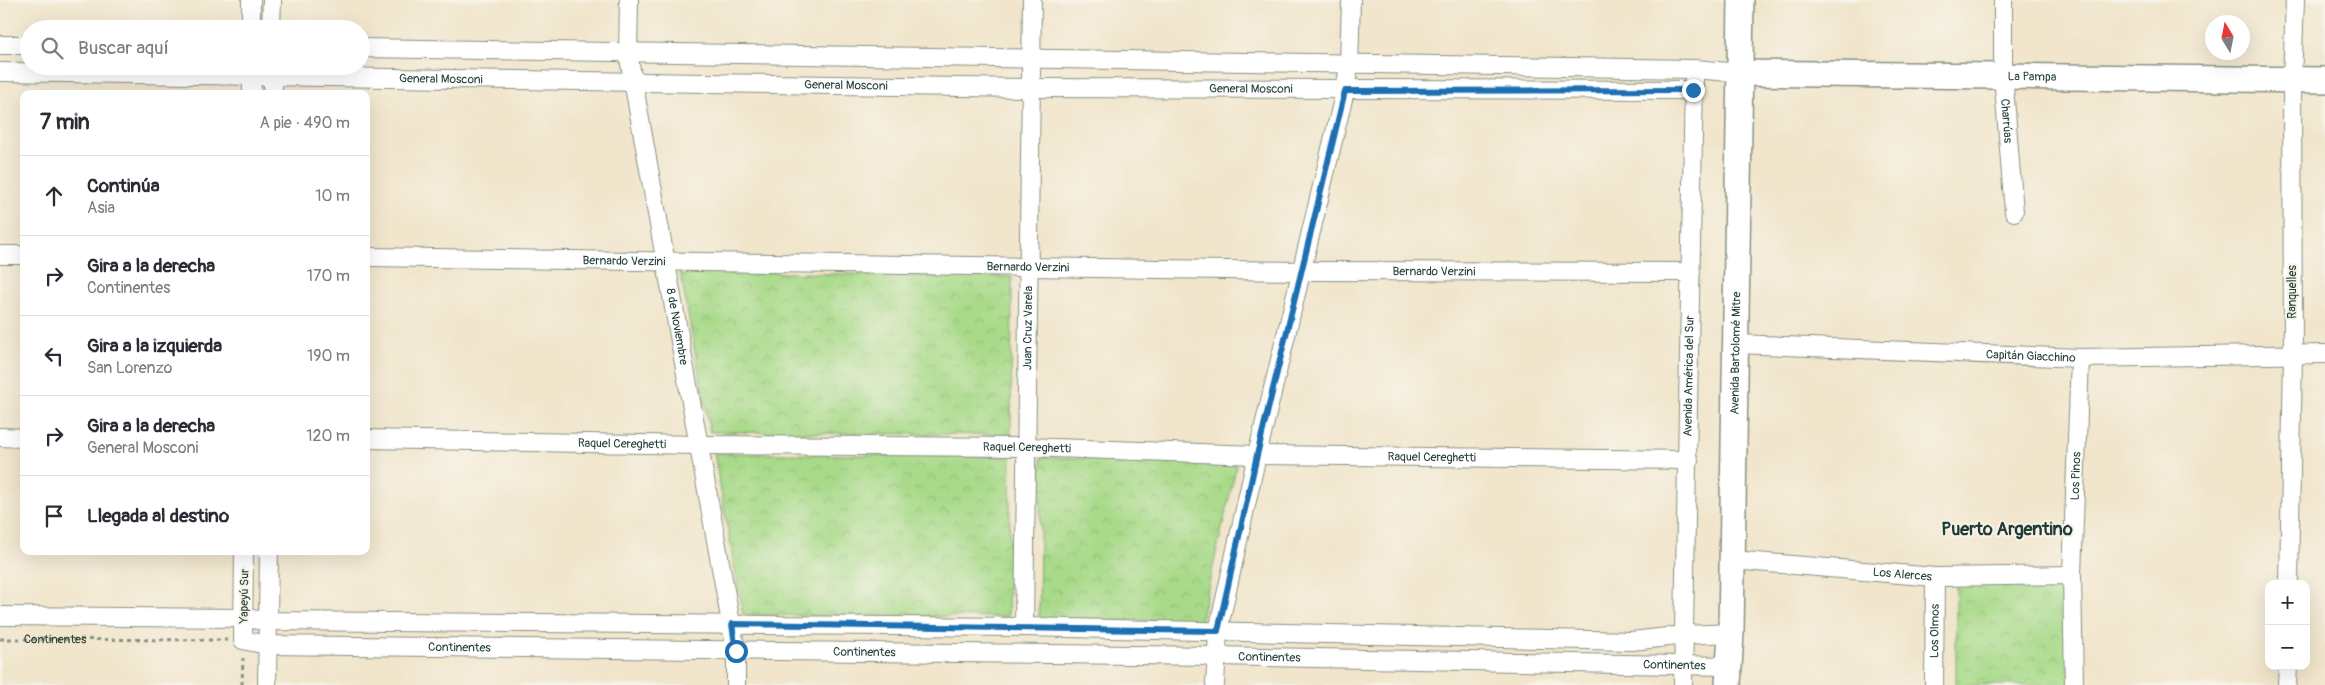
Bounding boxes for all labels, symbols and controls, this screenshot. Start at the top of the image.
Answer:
north arrow [2205,15,2250,60]
search box [20,20,370,75]
icon: search [38,34,66,62]
text: Buscar aquí [78,36,169,60]
street label: La Pampa [2008,69,2057,85]
street label: General Mosconi [399,71,483,87]
street label: General Mosconi [804,77,888,94]
route end [1682,79,1705,102]
street label: General Mosconi [1209,82,1293,97]
street label: Charrúas [1997,98,2016,144]
text: 7 min [40,109,90,136]
text: A pie · 490 m [260,113,350,133]
text: Continúa [87,174,160,198]
icon: ahead [40,182,68,210]
text: 10 m [315,186,350,206]
text: Asia [87,198,115,218]
street label: Bernardo Verzini [582,253,665,269]
text: Gira a la derecha [87,254,215,278]
street label: Bernardo Verzini [986,259,1069,276]
icon: right [40,262,68,290]
street label: Bernardo Verzini [1392,264,1475,279]
street label: Ranquelles [2285,265,2300,319]
text: 170 m [307,266,350,286]
text: Continentes [87,278,170,298]
street label: Juan Cruz Varela [1020,285,1036,370]
street label: 8 de Noviembre [663,287,691,366]
street label: Avenida Bartolomé Mitre [1727,291,1744,415]
street label: Avenida América del Sur [1681,315,1698,437]
text: Gira a la izquierda [87,334,222,358]
icon: left [40,342,68,370]
text: 190 m [307,346,350,366]
street label: Capitán Giacchino [1986,347,2076,366]
text: San Lorenzo [87,358,172,378]
text: Gira a la derecha [87,414,215,438]
icon: right [40,422,68,450]
text: 120 m [306,426,350,446]
street label: Raquel Cereghetti [578,436,666,452]
text: General Mosconi [87,438,198,458]
street label: Raquel Cereghetti [983,440,1071,457]
street label: Raquel Cereghetti [1387,450,1476,466]
street label: Los Pinos [2068,451,2085,501]
icon: arrive [40,502,68,530]
text: Llegada al destino [87,504,229,528]
district label: Puerto Argentino [1941,518,2073,541]
street label: Los Alerces [1872,565,1933,585]
street label: Yapeyú Sur [237,568,252,625]
map controls [2265,580,2310,670]
button: + [2265,580,2310,625]
street label: Los Olmos [1927,603,1943,658]
button: − [2265,625,2310,670]
street label: Continentes [24,632,87,647]
street label: Continentes [428,640,491,656]
route start [725,640,748,663]
street label: Continentes [833,645,896,660]
street label: Continentes [1238,649,1301,666]
street label: Continentes [1643,657,1706,674]

